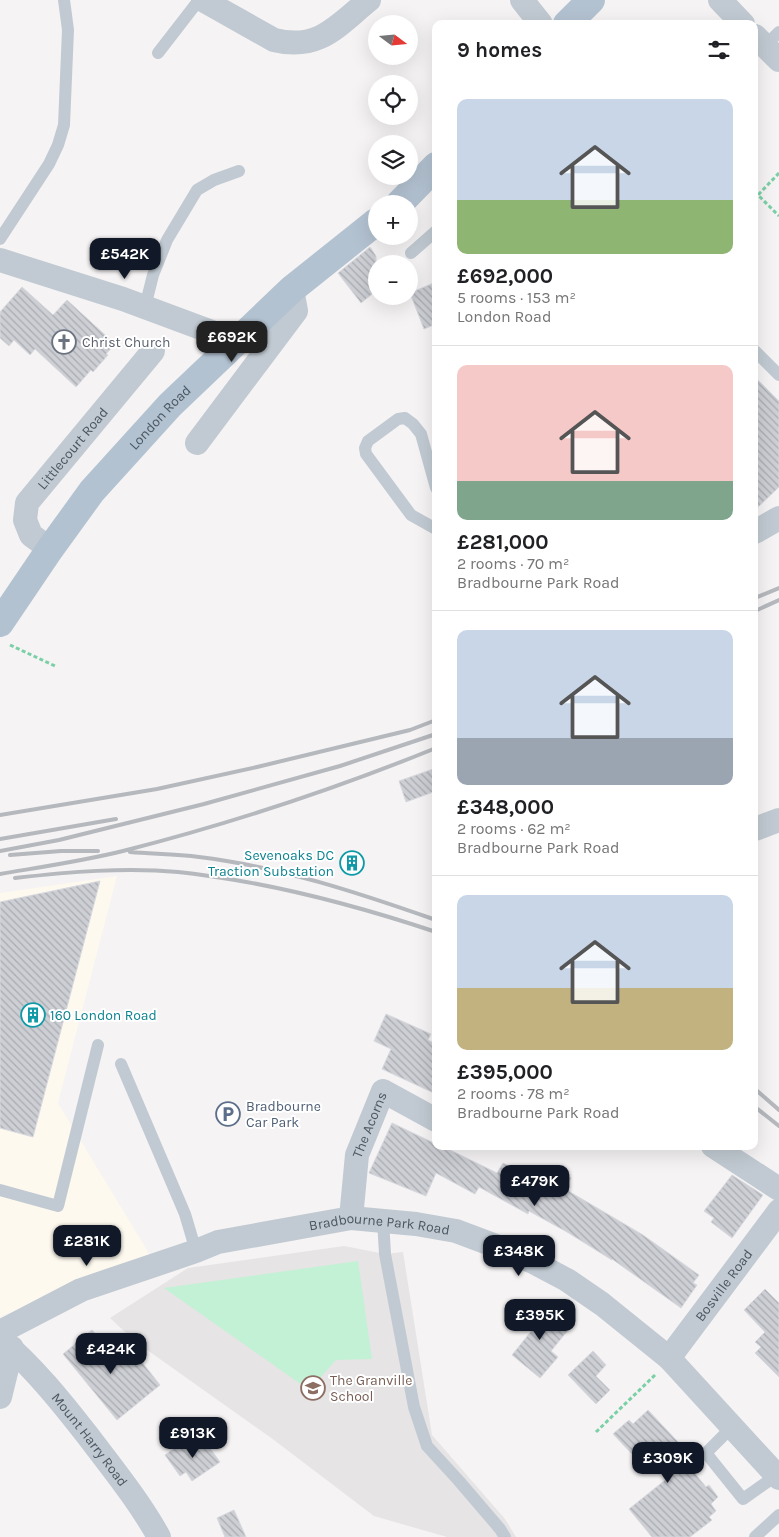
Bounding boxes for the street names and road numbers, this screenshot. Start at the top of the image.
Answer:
street label: London Road [126,382,195,454]
street label: Littlecourt Road [34,404,112,493]
street label: The Acorns [349,1089,391,1160]
street label: Bradbourne Park Road [308,1210,451,1239]
street label: Bosville Road [691,1246,756,1325]
street label: Mount Harry Road [48,1389,131,1490]

